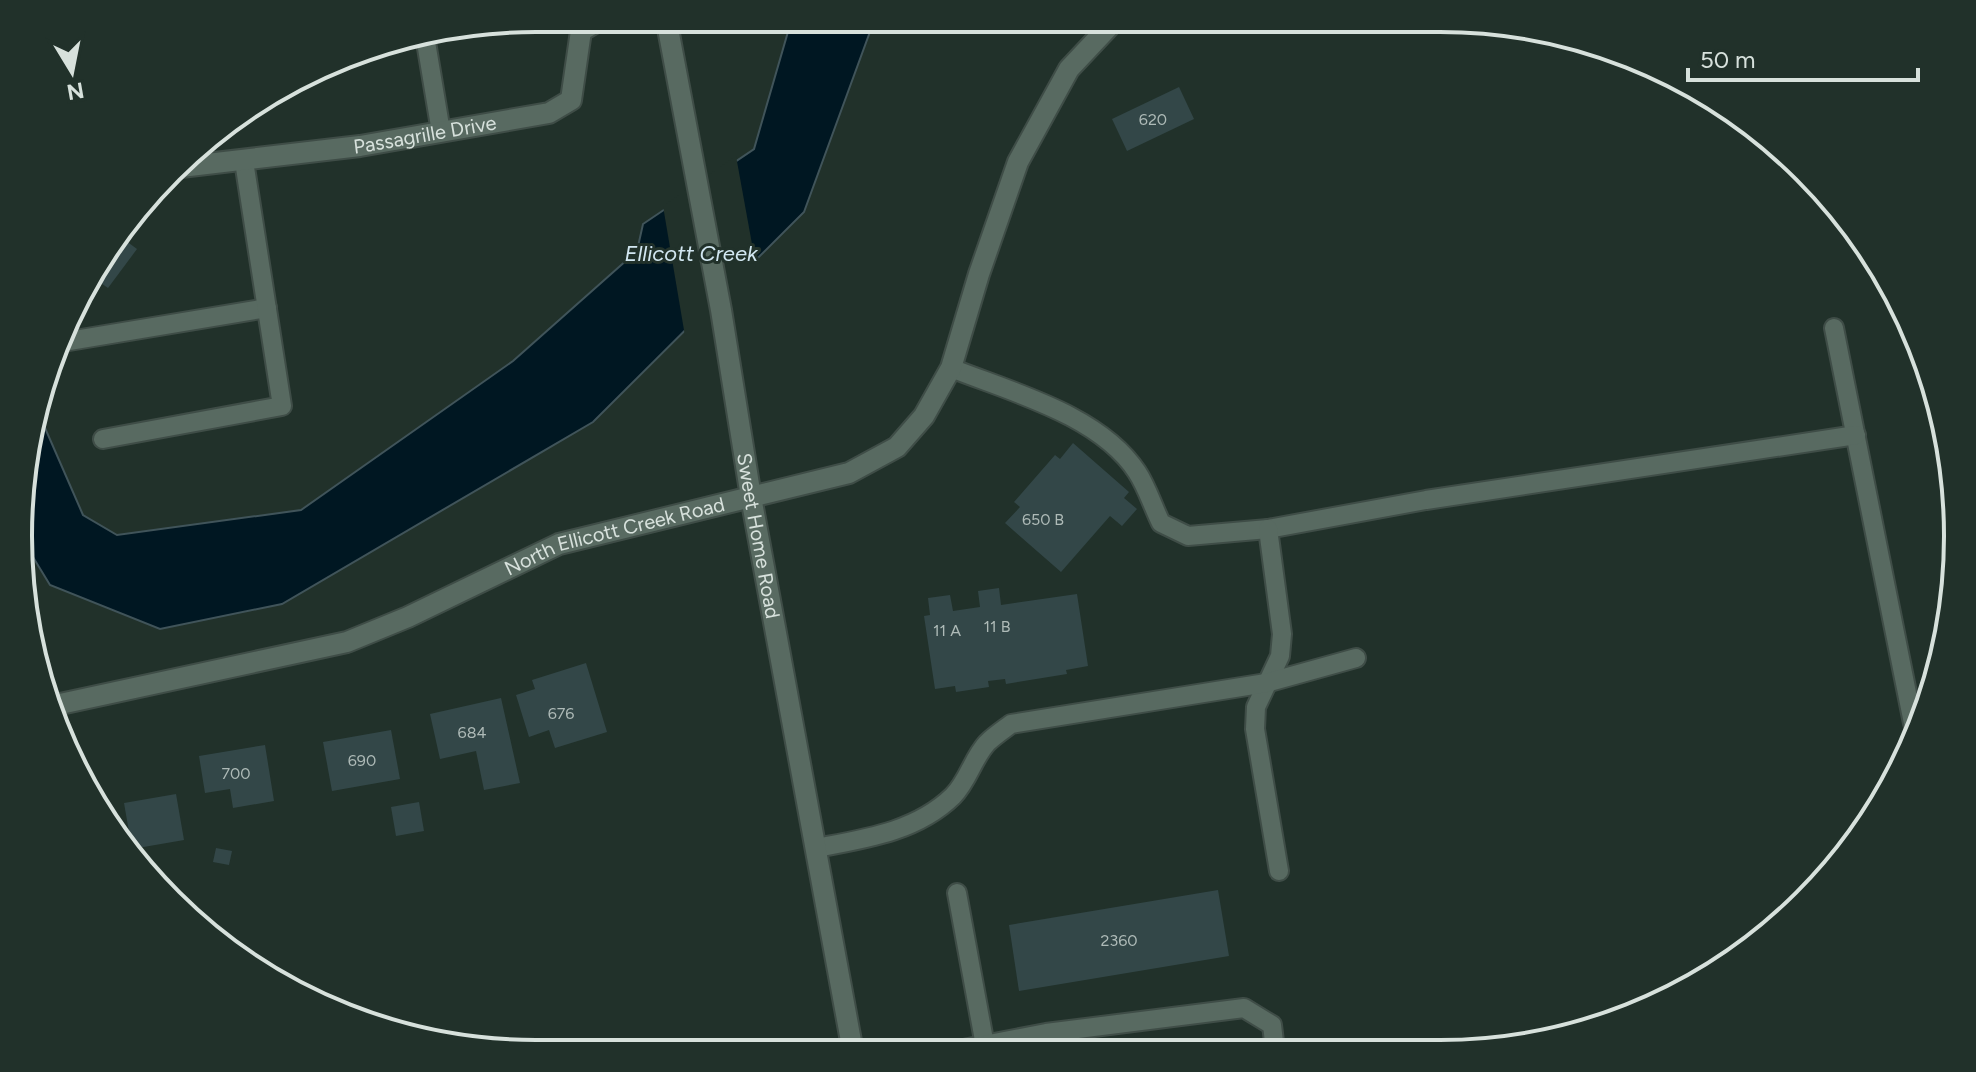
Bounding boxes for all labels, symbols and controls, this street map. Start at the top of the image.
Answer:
north arrow [32,32,112,112]
scale bar [1688,32,1918,82]
text: 50 m [1700,45,1756,74]
text: N [65,76,86,106]
street label: Passagrille Drive [352,110,498,159]
house number: 620 [1139,110,1167,129]
water label: Ellicott Creek [624,240,759,267]
street label: Sweet Home Road [732,451,785,620]
street label: North Ellicott Creek Road [501,492,727,581]
house number: 650 B [1022,510,1064,529]
house number: 11 B [984,617,1011,636]
house number: 11 A [933,621,961,640]
house number: 676 [548,704,574,723]
house number: 684 [458,723,486,742]
house number: 690 [348,751,376,770]
house number: 700 [221,764,251,783]
house number: 2360 [1101,931,1137,950]

